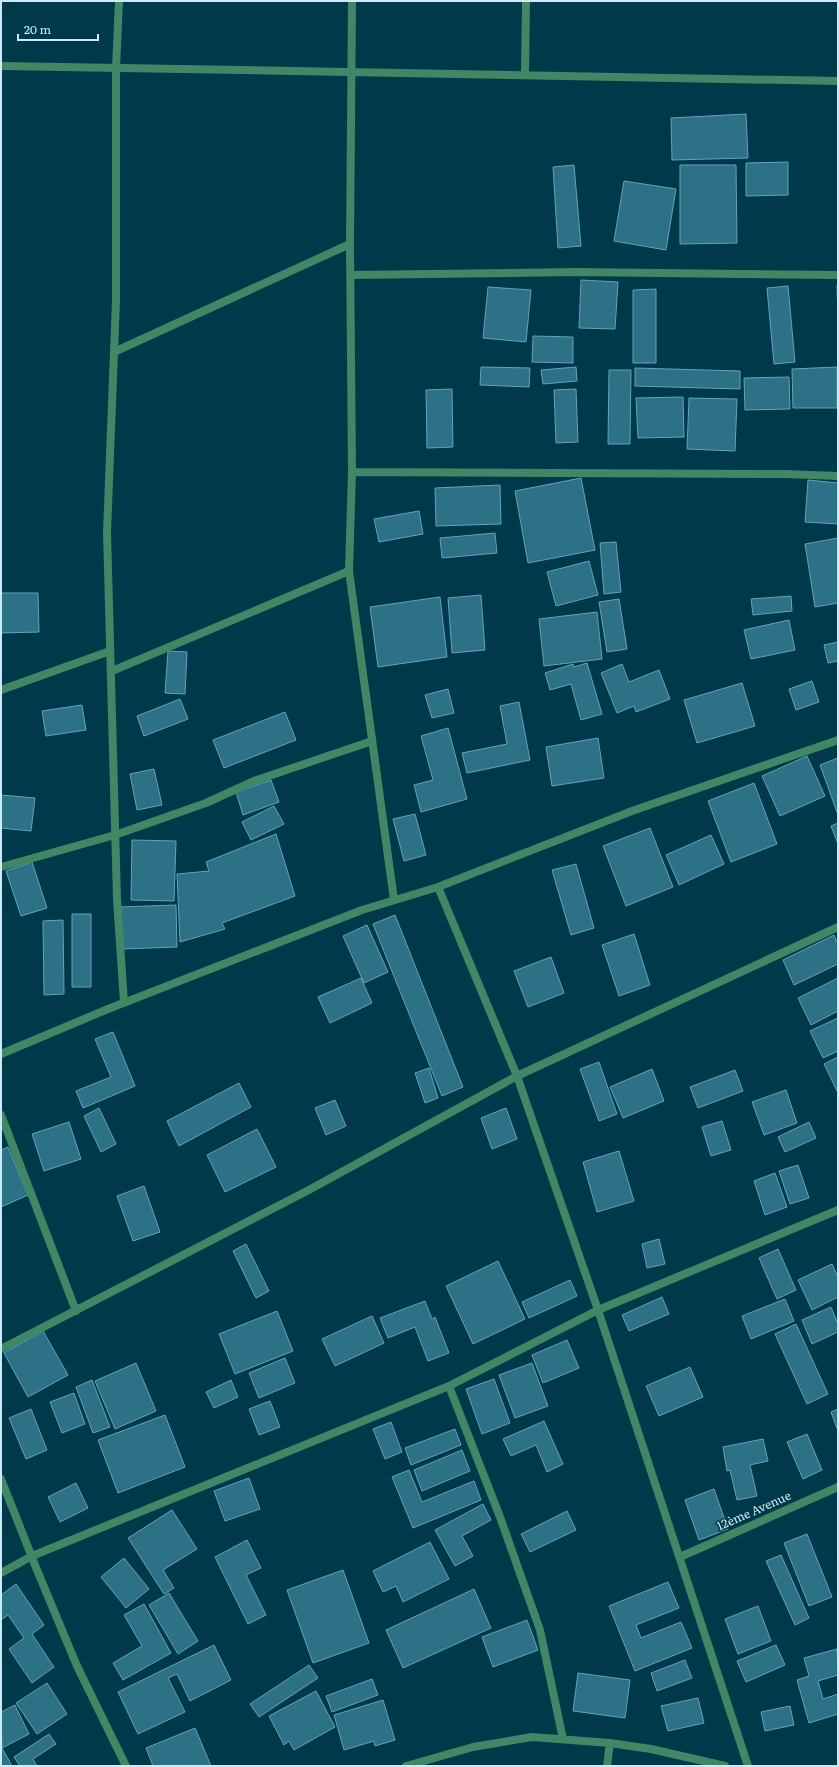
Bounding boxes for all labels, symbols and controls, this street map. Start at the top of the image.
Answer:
scale bar [18,16,98,42]
text: 20 m [24,20,51,38]
street label: 12ème Avenue [714,1486,794,1534]

